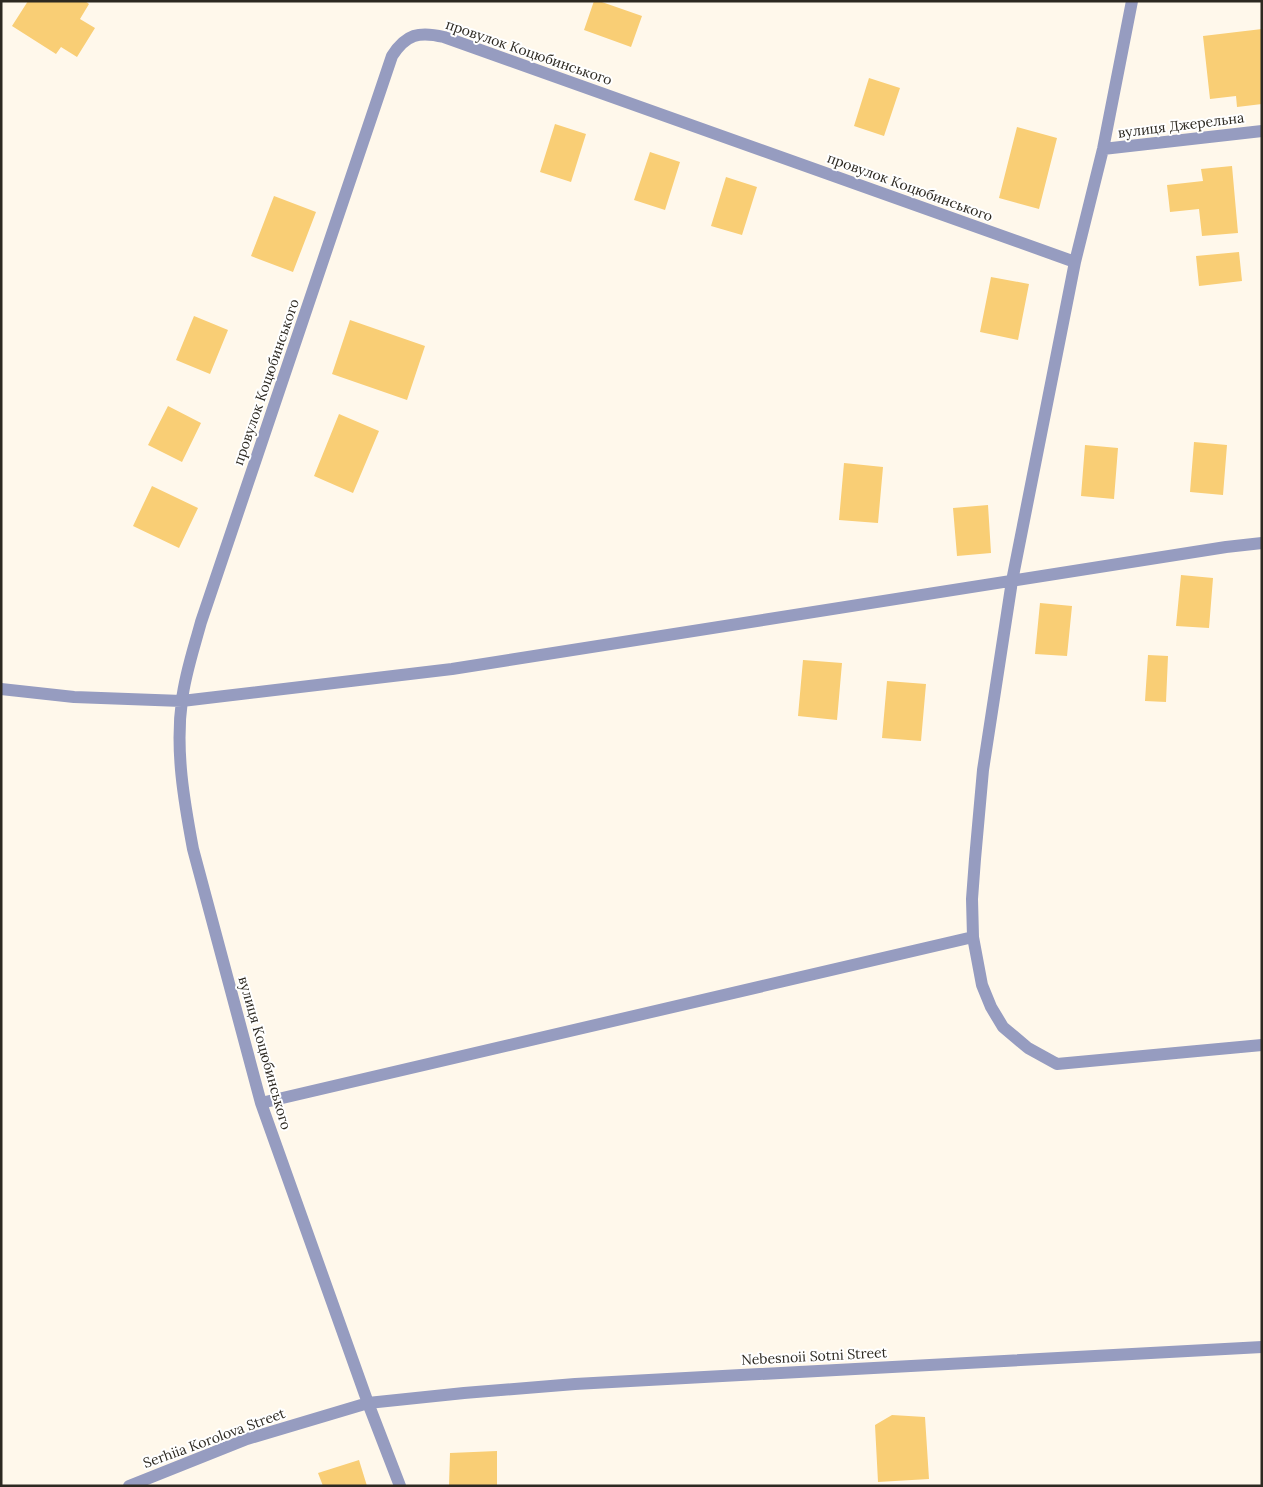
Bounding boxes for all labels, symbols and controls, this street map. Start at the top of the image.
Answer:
street label: провулок Коцюбинського [444,15,614,89]
street label: вулиця Джерельна [1117,108,1245,142]
street label: провулок Коцюбинського [825,149,995,225]
street label: провулок Коцюбинського [229,297,303,467]
street label: вулиця Коцюбинського [234,974,296,1132]
street label: Nebesnoii Sotni Street [741,1343,888,1369]
street label: Serhiia Korolova Street [141,1404,288,1472]

